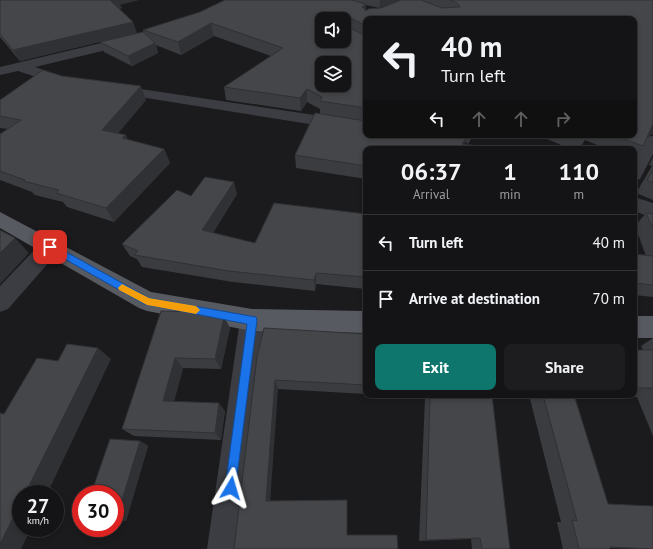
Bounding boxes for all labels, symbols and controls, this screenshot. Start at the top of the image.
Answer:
map controls [315,12,351,92]
button: sound [315,12,351,48]
text: 40 m [441,28,502,65]
icon: left [375,32,427,84]
button: layers [315,56,351,92]
text: Turn left [441,64,506,87]
icon: left [426,108,448,130]
icon: ahead [468,108,490,130]
icon: ahead [510,108,532,130]
icon: right [552,108,574,130]
text: 06:37 [401,156,462,187]
text: 1 [503,156,517,187]
text: 110 [558,156,599,187]
text: Arrival [413,186,449,203]
text: min [499,186,521,203]
text: m [574,186,584,203]
pin [33,230,67,264]
icon: left [375,232,397,254]
text: Turn left [409,233,463,252]
text: 40 m [592,233,625,252]
icon: arrive [39,236,61,258]
icon: arrive [375,288,397,310]
text: Arrive at destination [409,289,540,308]
text: 70 m [592,289,625,308]
button: Exit [375,344,496,390]
button: Share [504,344,625,390]
position arrow [210,467,252,509]
speed limit sign: 30 [72,485,124,537]
text: 27 [27,493,49,519]
text: km/h [27,514,49,527]

